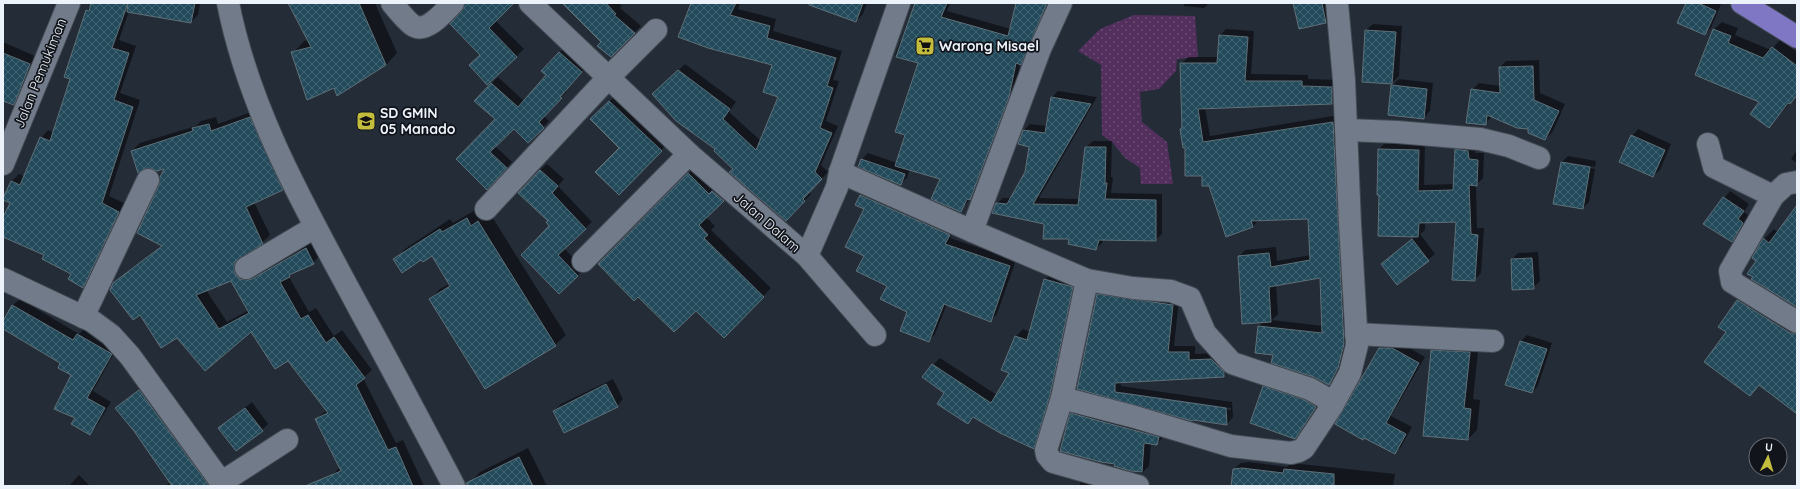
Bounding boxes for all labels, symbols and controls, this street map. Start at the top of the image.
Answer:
street label: Jalan Pemukiman [10,15,70,131]
supermarket icon: Warong Misael [914,35,936,57]
place label: Warong Misael [939,37,1039,55]
place label: SD GMIN 05 Manado [380,104,456,138]
school or university icon: SD GMIN 05 Manado [355,110,377,132]
street label: Jalan Dalam [730,188,804,256]
north arrow [1748,437,1788,477]
text: U [1764,440,1773,454]

